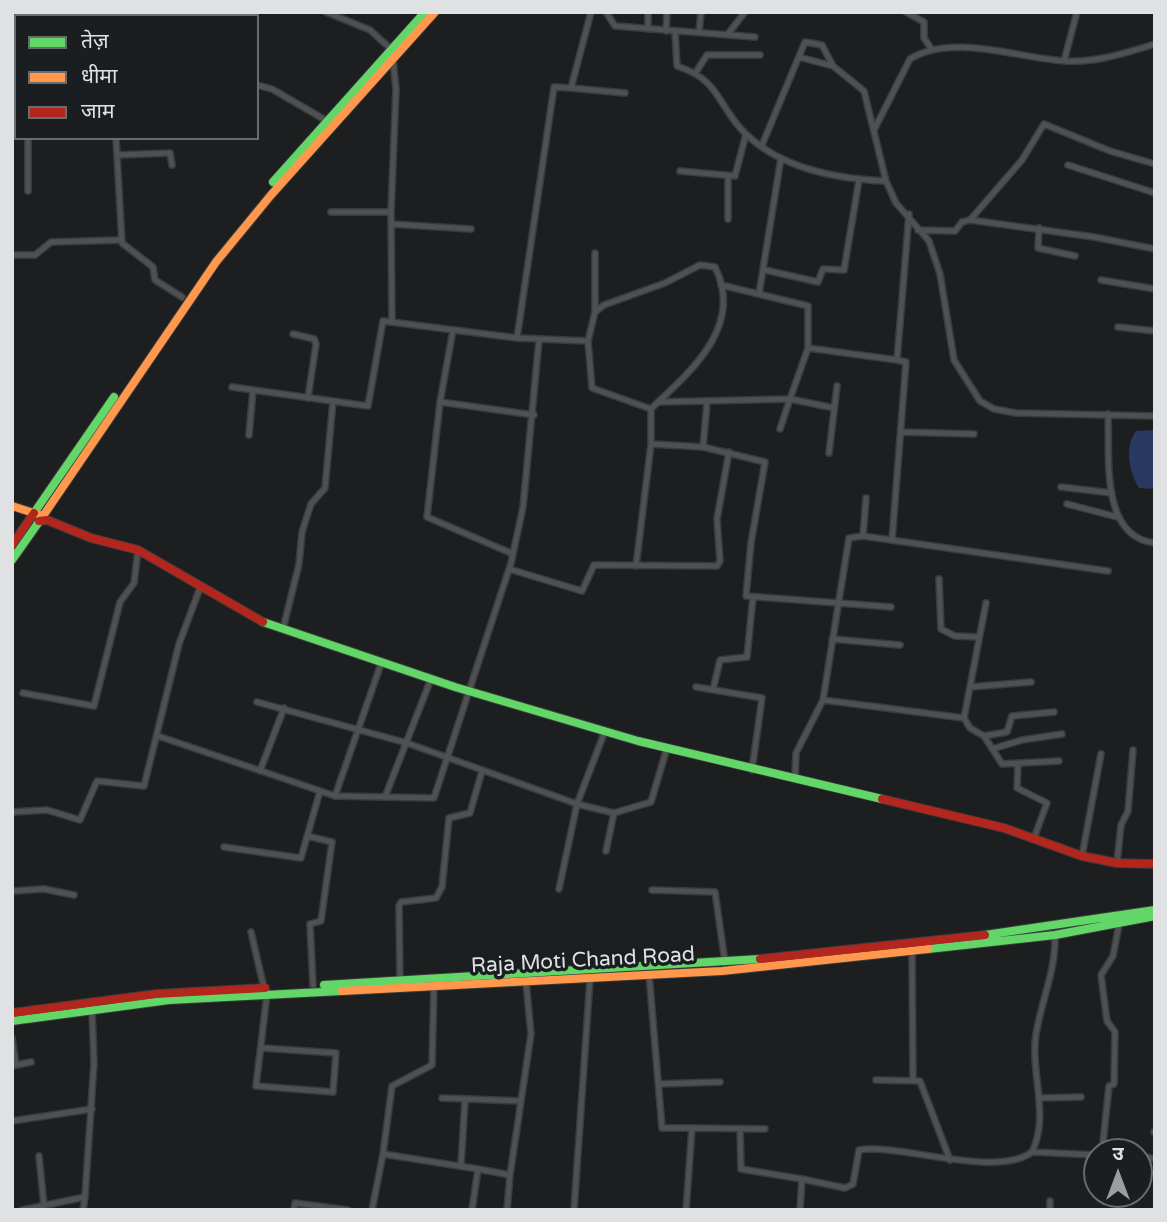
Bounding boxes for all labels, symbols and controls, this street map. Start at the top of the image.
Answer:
legend [14,14,259,140]
text: तेज़ [81,29,109,54]
text: धीमा [81,64,117,89]
text: जाम [81,99,115,124]
street label: Raja Moti Chand Road [470,943,696,979]
north arrow [1083,1138,1153,1208]
text: उ [1112,1143,1124,1165]

